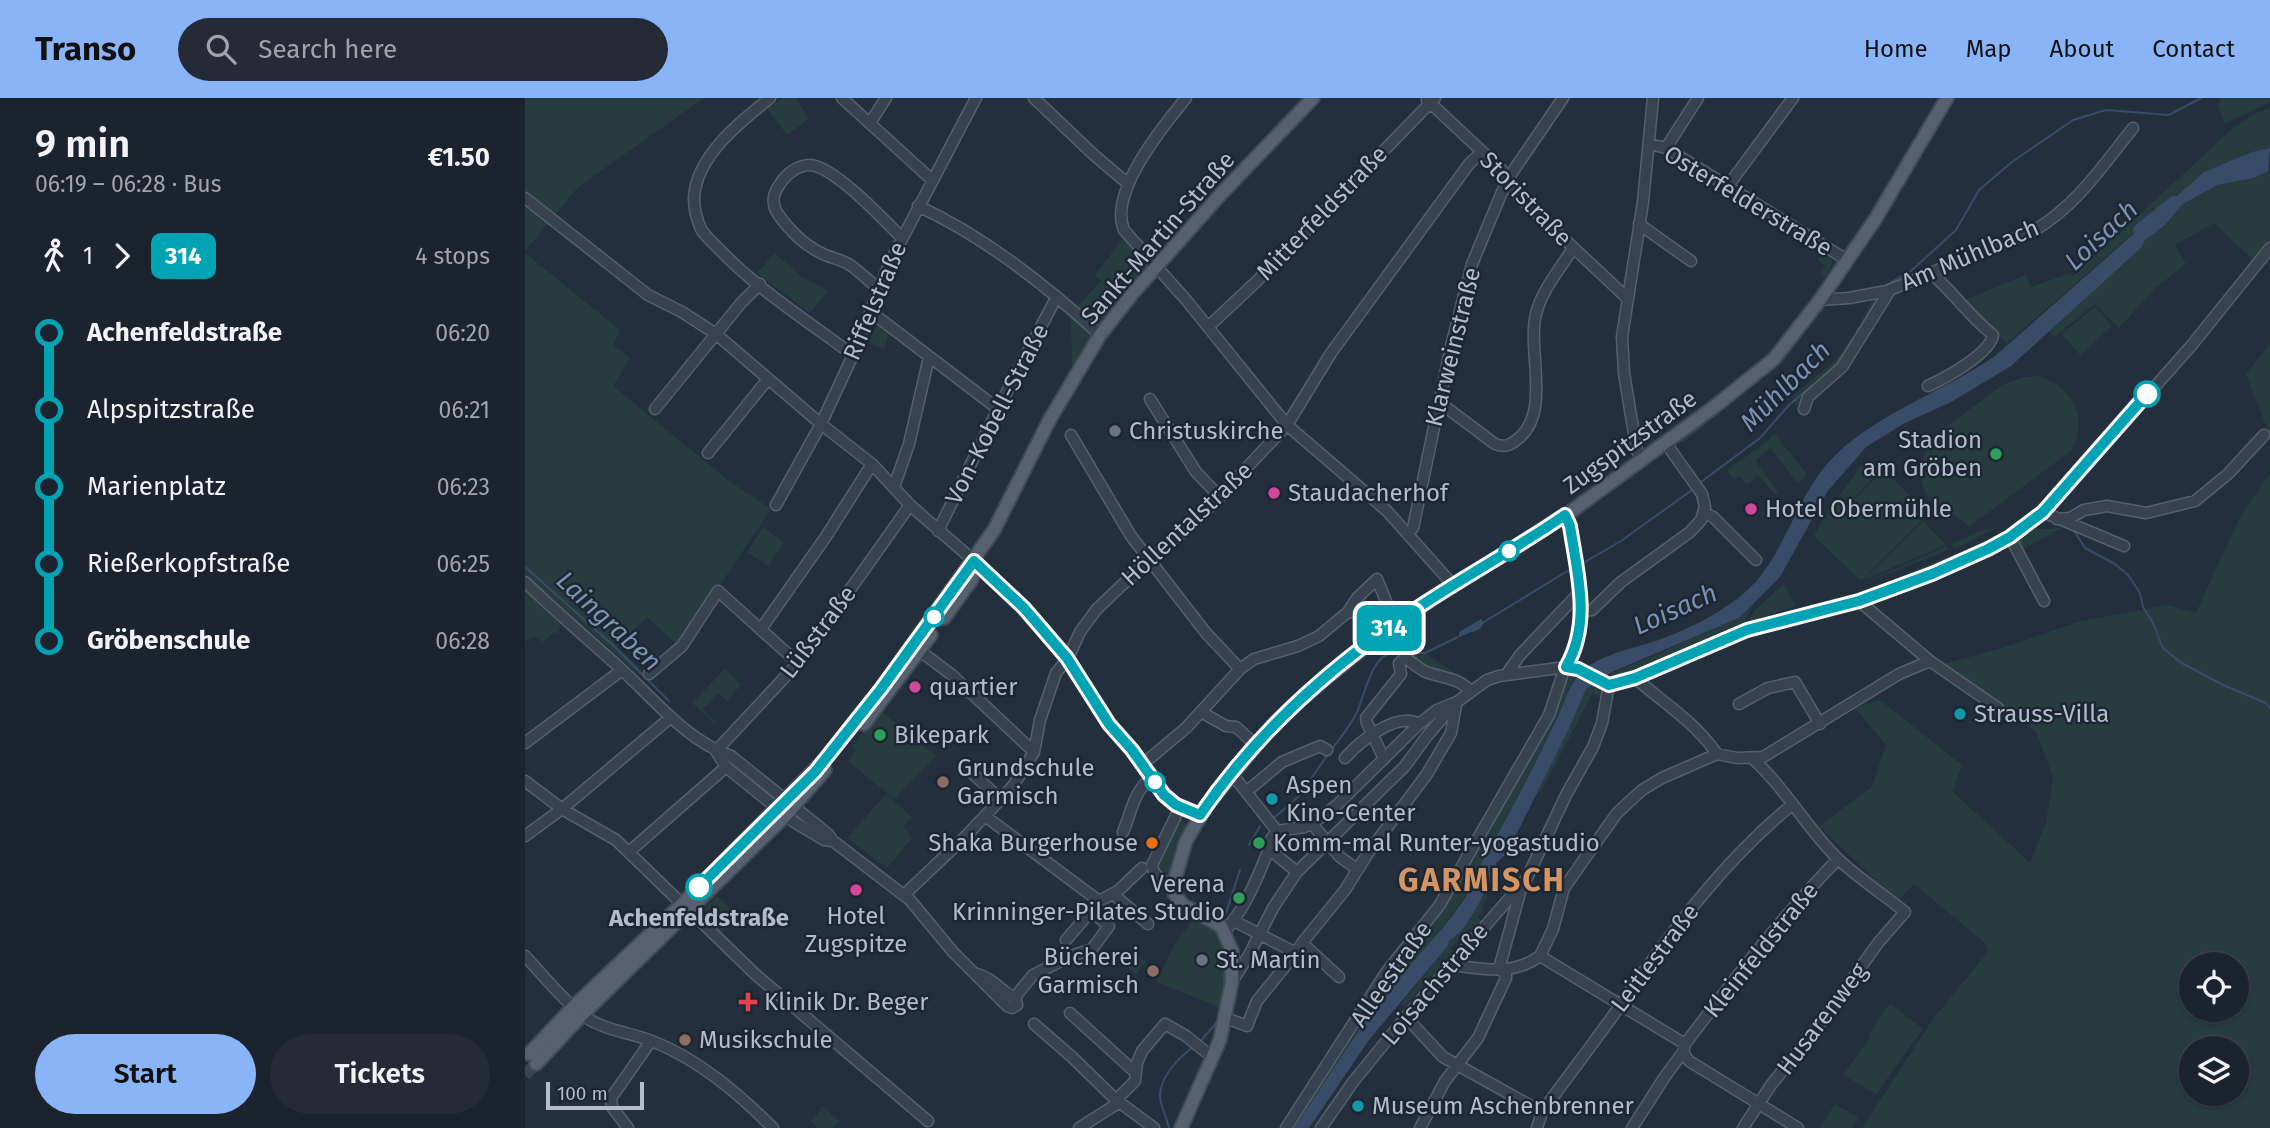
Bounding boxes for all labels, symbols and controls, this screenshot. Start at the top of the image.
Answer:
search box [178,18,668,81]
text: Transo [35,29,136,69]
icon: search [202,30,240,68]
text: Search here [258,34,397,65]
text: Home [1864,35,1928,63]
text: Map [1966,35,2012,63]
text: About [2050,35,2114,63]
text: Contact [2152,35,2235,63]
text: 9 min [35,121,130,167]
street label: Mitterfeldstraße [1251,140,1393,286]
street label: Osterfelderstraße [1659,140,1837,262]
text: €1.50 [428,142,490,173]
street label: Sankt-Martin-Straße [1075,146,1241,330]
street label: Storistraße [1474,146,1578,252]
text: 06:19 – 06:28 · Bus [35,170,221,198]
water label: Loisach [2058,194,2144,277]
street label: Am Mühlbach [1897,213,2043,297]
icon: walk [35,237,73,275]
icon: forward [103,237,141,275]
street label: Riffelstraße [838,238,912,364]
text: 1 [83,242,93,270]
text: 314 [165,242,202,270]
text: 4 stops [415,242,490,270]
street label: Klarweinstraße [1420,264,1486,430]
text: Achenfeldstraße [87,317,282,348]
text: 06:20 [435,319,490,347]
street label: Von-Kobell-Straße [939,319,1055,509]
water label: Mühlbach [1734,335,1837,438]
unlabelled marker [2134,381,2160,407]
street label: Zugspitzstraße [1558,384,1702,500]
text: Alpspitzstraße [87,394,255,425]
text: 06:21 [439,396,490,424]
place label: Christuskirche [1129,417,1284,445]
marker: Christuskirche [1107,423,1123,439]
place label: Stadion am Gröben [1863,426,1982,482]
marker: Stadion am Gröben [1988,446,2004,462]
street label: Höllentalstraße [1116,456,1258,592]
text: Marienplatz [87,471,226,502]
text: 06:23 [437,473,490,501]
place label: Staudacherhof [1288,479,1450,507]
marker: Staudacherhof [1266,485,1282,501]
place label: Hotel Obermühle [1765,495,1952,523]
marker: Hotel Obermühle [1743,501,1759,517]
unlabelled marker [1499,541,1519,561]
text: Rießerkopfstraße [87,548,291,579]
text: 06:25 [436,550,490,578]
water label: Laingraben [550,565,667,678]
water label: Loisach [1628,577,1722,642]
street label: Lüßstraße [774,580,862,684]
line badge: 314 [1349,605,1429,651]
unlabelled marker [924,607,944,627]
text: 314 [1371,614,1407,642]
text: Gröbenschule [87,625,250,656]
text: 06:28 [435,627,490,655]
place label: quartier [929,673,1018,701]
marker: quartier [907,679,923,695]
place label: Strauss-Villa [1974,700,2109,728]
marker: Strauss-Villa [1952,706,1968,722]
place label: Bikepark [894,721,990,749]
marker: Bikepark [872,727,888,743]
place label: Grundschule Garmisch [957,754,1095,810]
place label: Aspen Kino-Center [1286,771,1416,827]
unlabelled marker [1145,772,1165,792]
marker: Grundschule Garmisch [935,774,951,790]
marker: Aspen Kino-Center [1264,791,1280,807]
place label: Shaka Burgerhouse [928,829,1138,857]
place label: Komm-mal Runter-yogastudio [1273,829,1600,857]
marker: Shaka Burgerhouse [1144,835,1160,851]
marker: Komm-mal Runter-yogastudio [1251,835,1267,851]
district label: GARMISCH [1398,861,1566,899]
place label: Verena Krinninger-Pilates Studio [952,870,1225,926]
marker: Achenfeldstraße [686,874,712,900]
street label: Kleinfeldstraße [1698,877,1824,1023]
marker: Hotel Zugspitze [848,882,864,898]
marker: Verena Krinninger-Pilates Studio [1231,890,1247,906]
street label: Leitlestraße [1605,898,1705,1018]
place label: Hotel Zugspitze [805,902,907,958]
place label: Achenfeldstraße [608,904,789,932]
street label: Alleestraße [1344,916,1438,1032]
street label: Loisachstraße [1376,917,1494,1051]
place label: Bücherei Garmisch [1037,943,1139,999]
place label: St. Martin [1216,946,1320,974]
marker: St. Martin [1194,952,1210,968]
map controls [2179,952,2249,1106]
button: locate [2179,952,2249,1022]
street label: Husarenweg [1771,957,1873,1080]
marker: Bücherei Garmisch [1145,963,1161,979]
place label: Klinik Dr. Beger [764,988,929,1016]
marker: Klinik Dr. Beger [738,992,758,1012]
place label: Musikschule [699,1026,833,1054]
marker: Musikschule [677,1032,693,1048]
button: Start [35,1034,256,1114]
button: Tickets [270,1034,490,1114]
button: layers [2179,1036,2249,1106]
scale bar [546,1079,644,1111]
text: 100 m [557,1082,608,1105]
place label: Museum Aschenbrenner [1372,1092,1635,1120]
marker: Museum Aschenbrenner [1350,1098,1366,1114]

